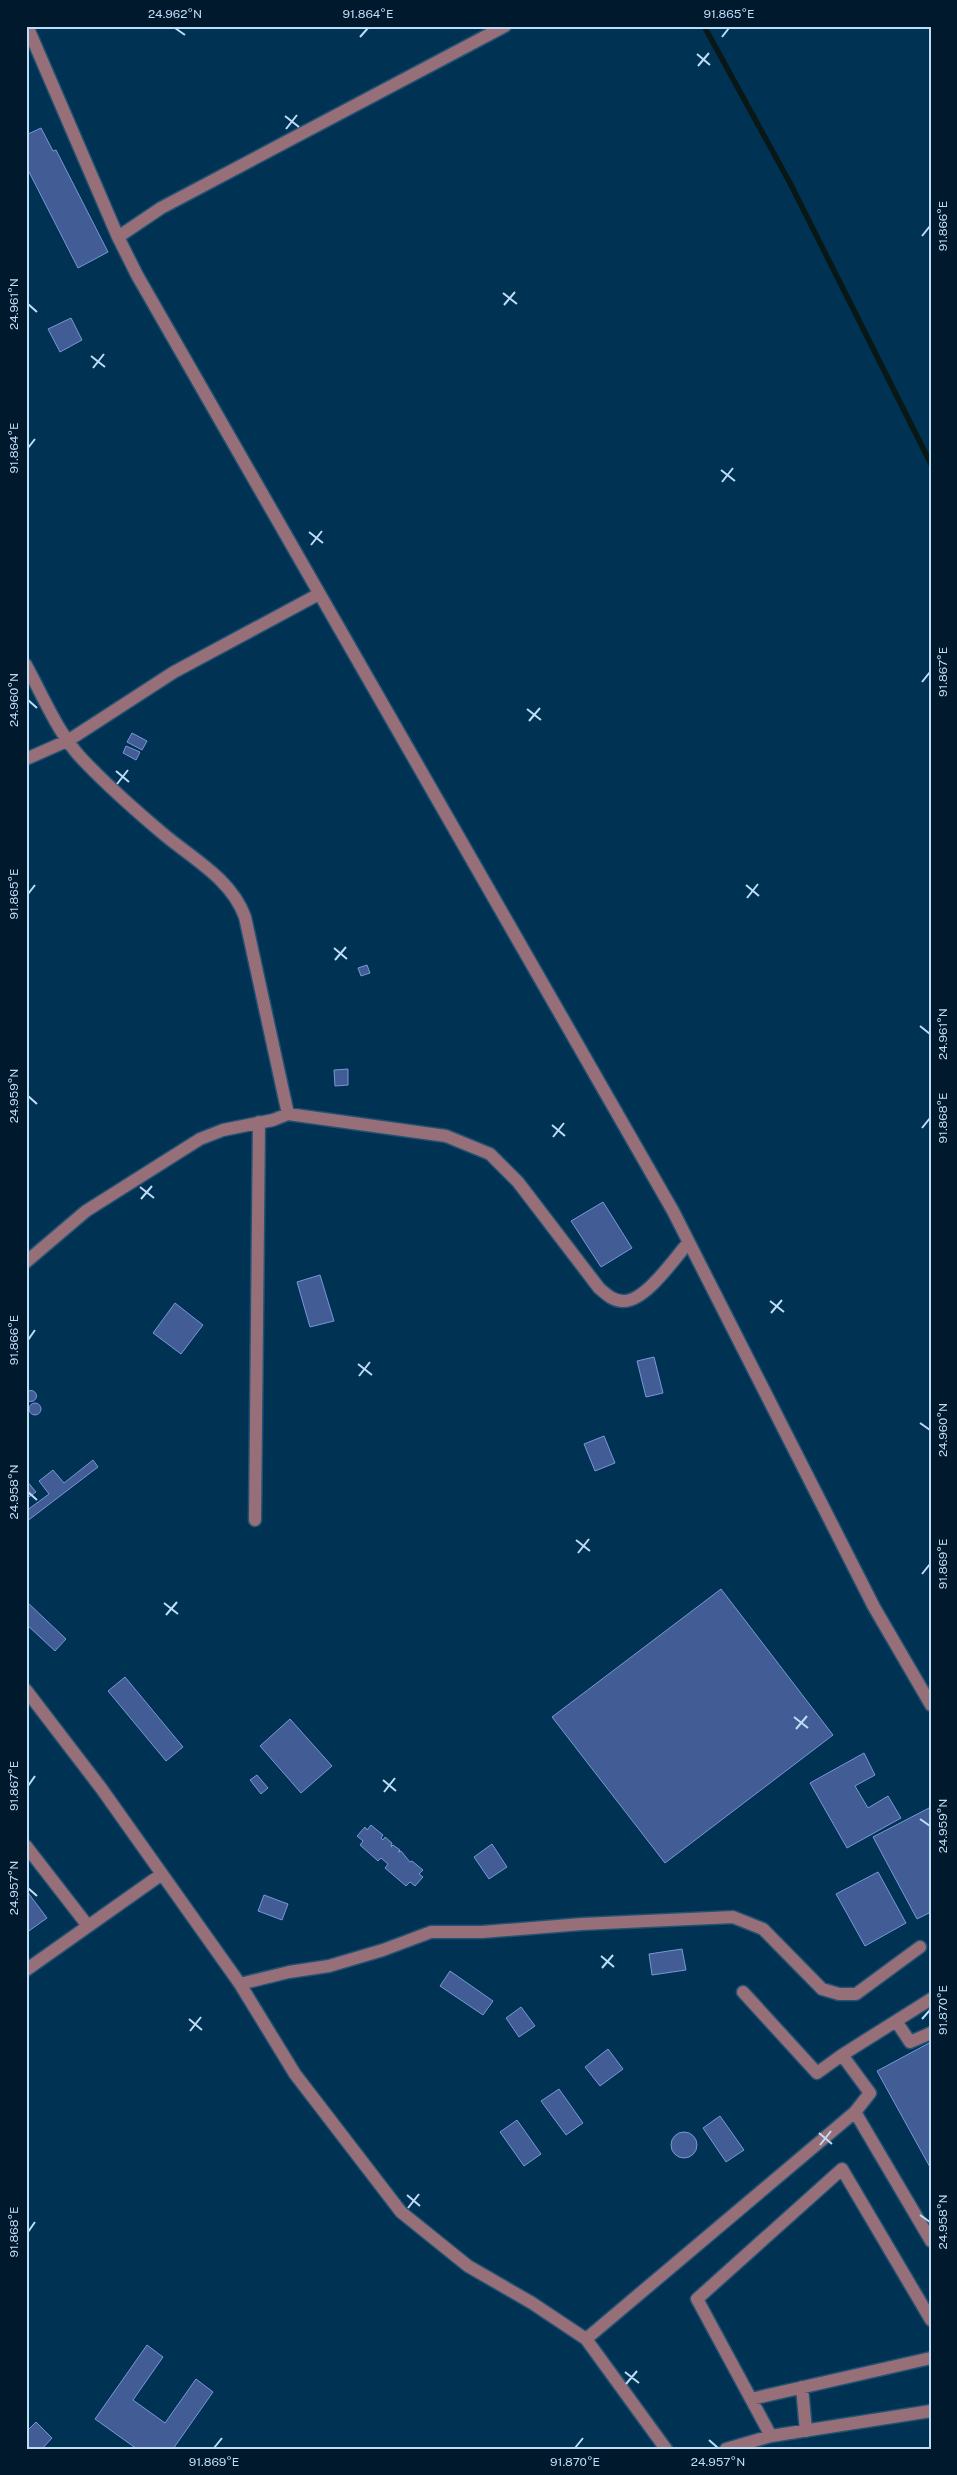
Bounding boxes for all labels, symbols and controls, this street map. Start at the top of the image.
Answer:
text: 24.962°N [148,7,202,21]
text: 91.864°E [343,7,393,21]
text: 91.865°E [704,7,754,21]
text: 91.866°E [936,201,950,251]
text: 24.961°N [7,278,21,330]
text: 91.864°E [7,423,21,473]
text: 91.867°E [936,647,950,697]
text: 24.960°N [7,673,21,727]
text: 91.865°E [7,869,21,919]
text: 24.961°N [936,1008,950,1060]
text: 24.959°N [7,1069,21,1123]
text: 91.868°E [936,1093,950,1143]
text: 91.866°E [7,1315,21,1365]
text: 24.960°N [936,1403,950,1457]
text: 24.958°N [7,1465,21,1519]
text: 91.869°E [936,1539,950,1589]
text: 91.867°E [7,1761,21,1811]
text: 24.959°N [936,1799,950,1853]
text: 24.957°N [7,1861,21,1915]
text: 91.870°E [936,1985,950,2035]
text: 24.958°N [936,2195,950,2249]
text: 91.868°E [7,2207,21,2257]
text: 91.869°E [189,2455,239,2469]
text: 91.870°E [550,2455,600,2469]
text: 24.957°N [691,2455,745,2469]

